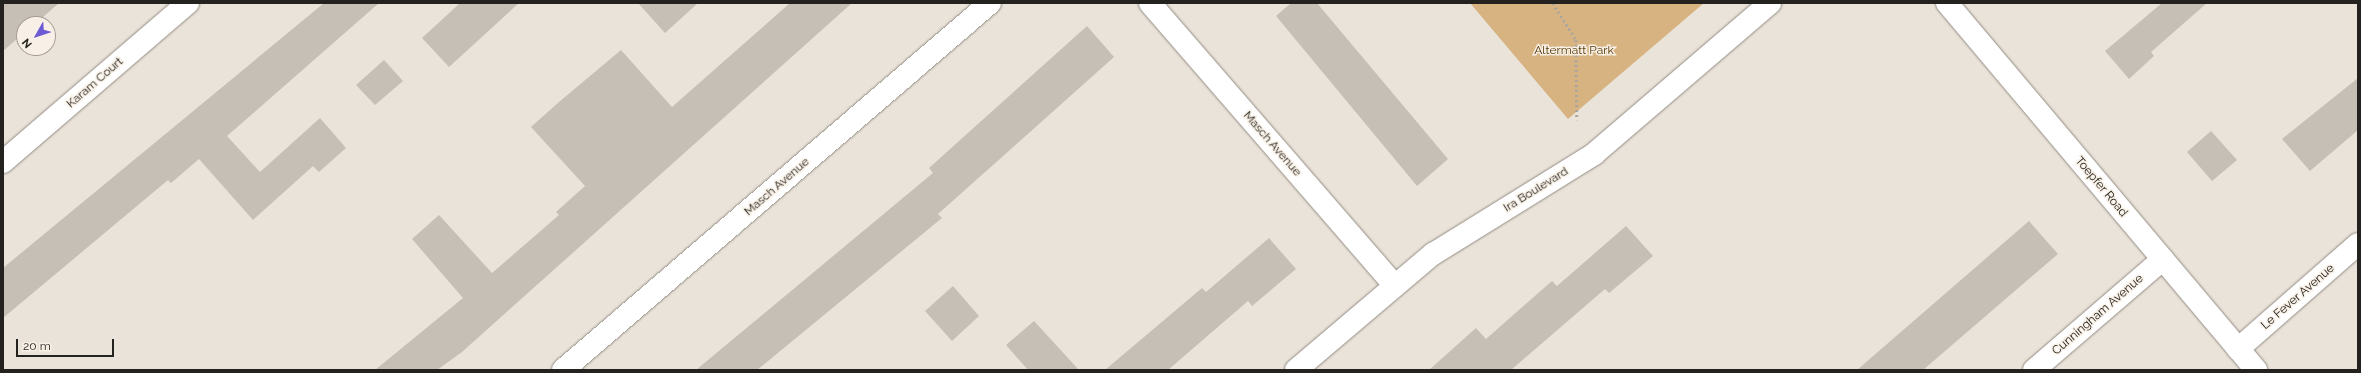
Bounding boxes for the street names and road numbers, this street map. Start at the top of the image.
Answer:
street label: Karam Court [64,55,126,111]
street label: Masch Avenue [1240,109,1304,179]
street label: Toepfer Road [2072,154,2130,220]
street label: Masch Avenue [742,155,812,219]
street label: Ira Boulevard [1501,164,1571,216]
street label: Le Fever Avenue [2258,261,2338,333]
street label: Cunningham Avenue [2049,271,2147,359]

